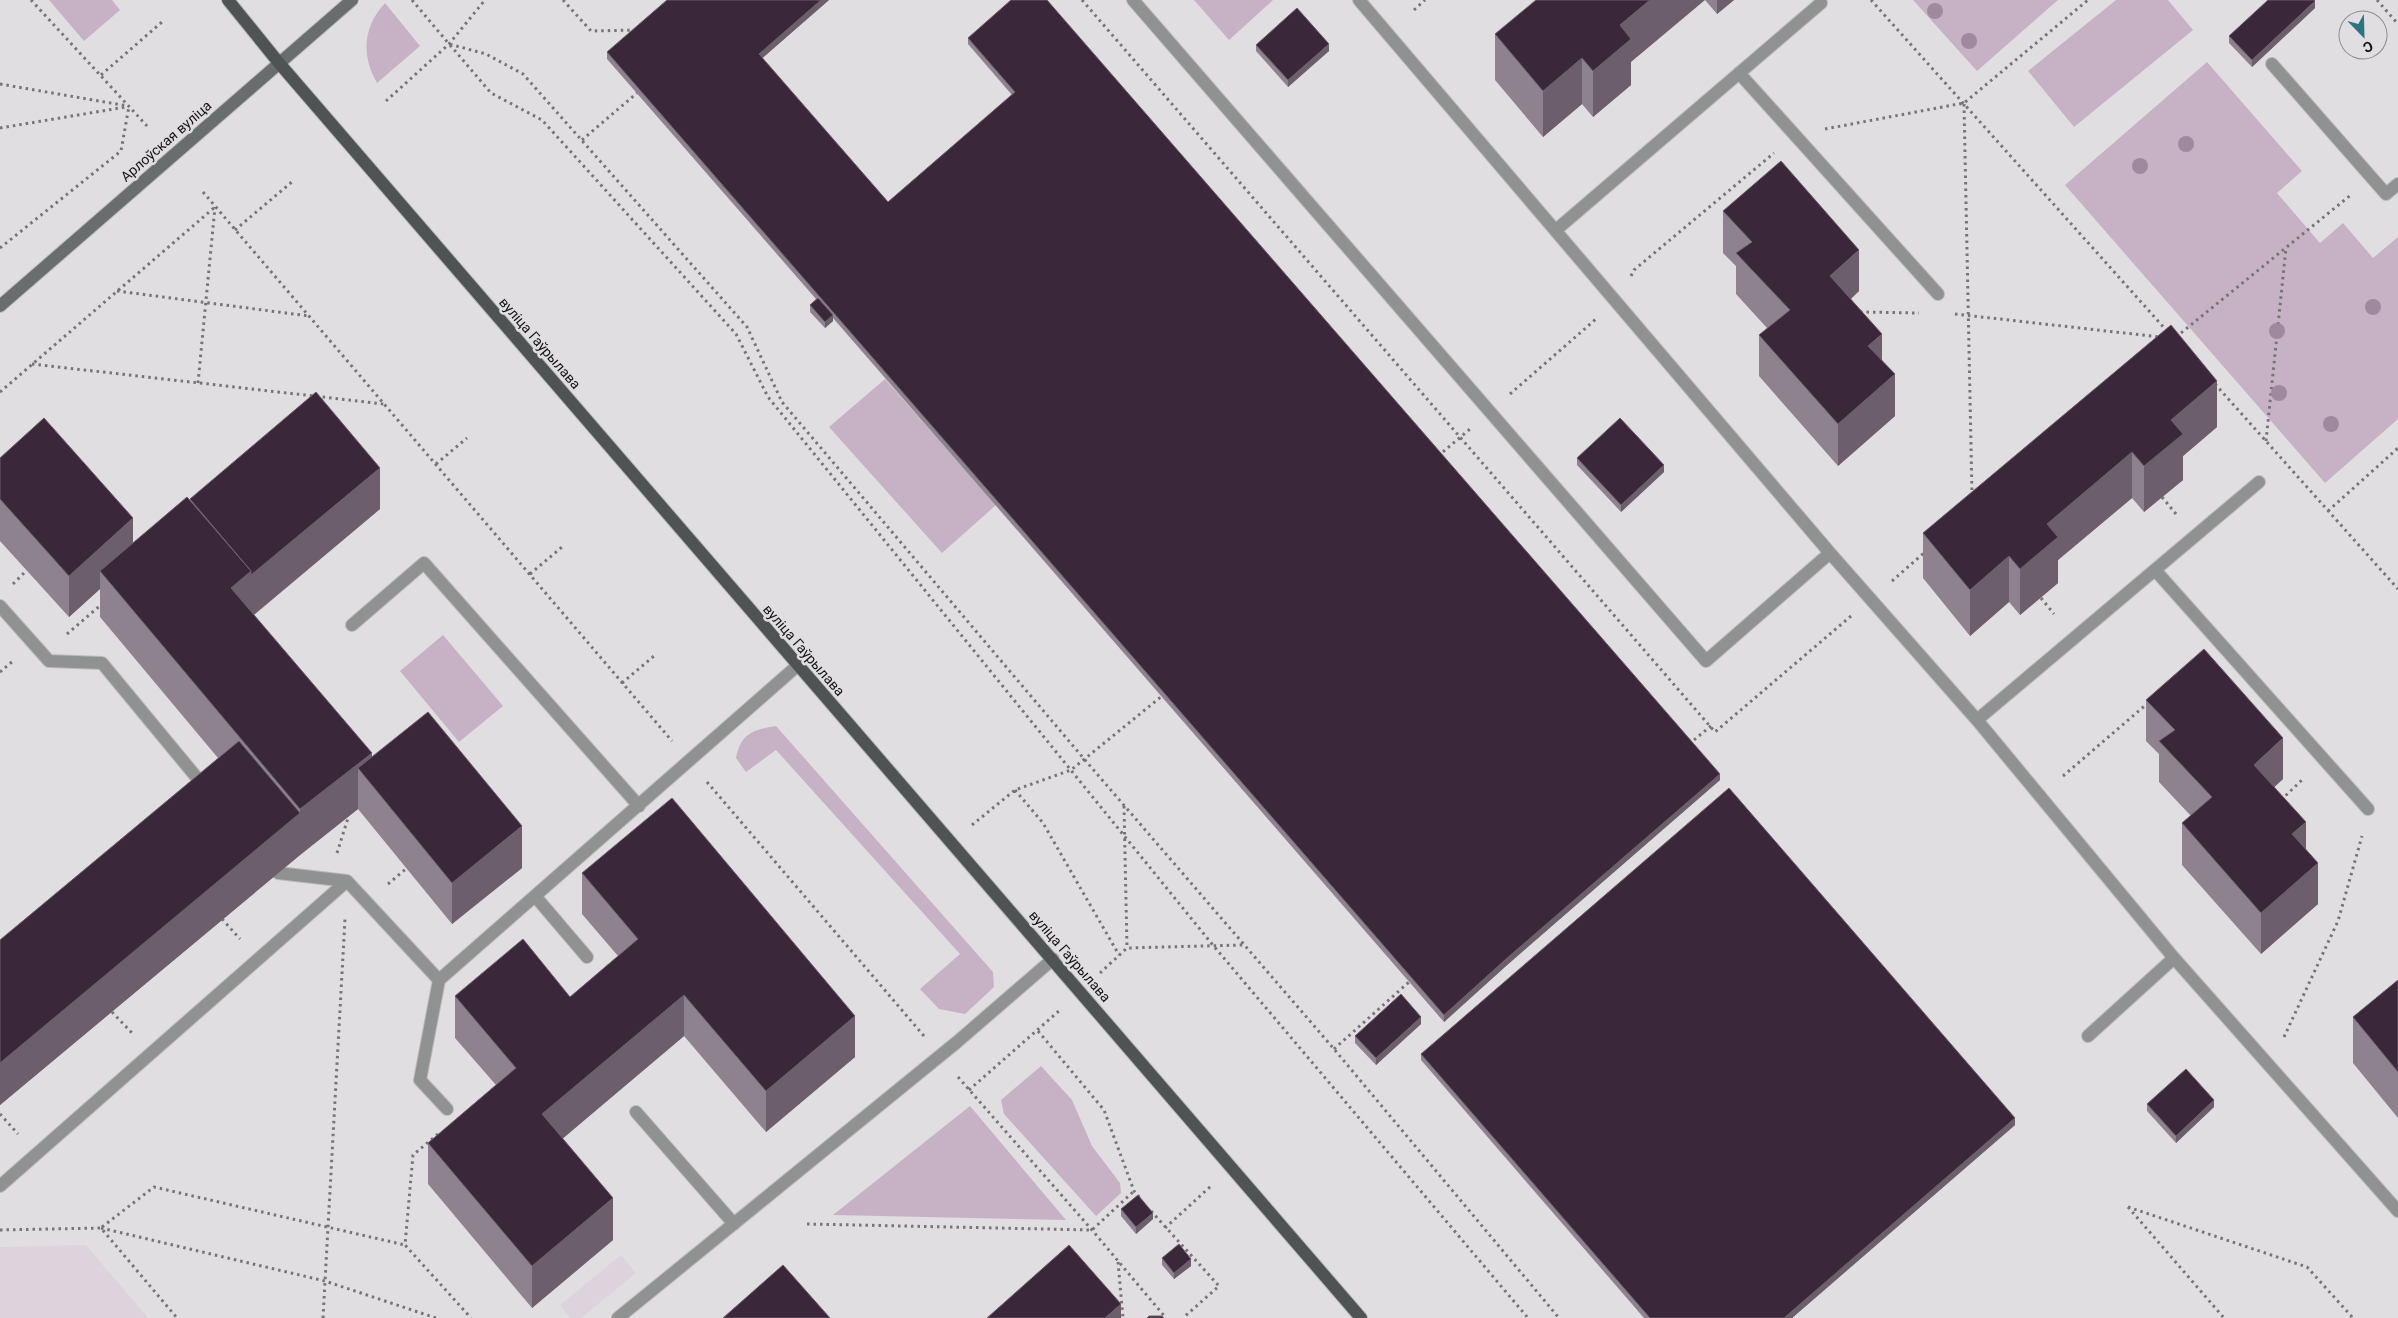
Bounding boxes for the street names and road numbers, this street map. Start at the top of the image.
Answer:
street label: Арлоўская вуліца [117,97,215,185]
street label: вуліца Гаўрылава [496,294,584,392]
street label: вуліца Гаўрылава [760,601,848,699]
street label: вуліца Гаўрылава [1026,907,1114,1005]

